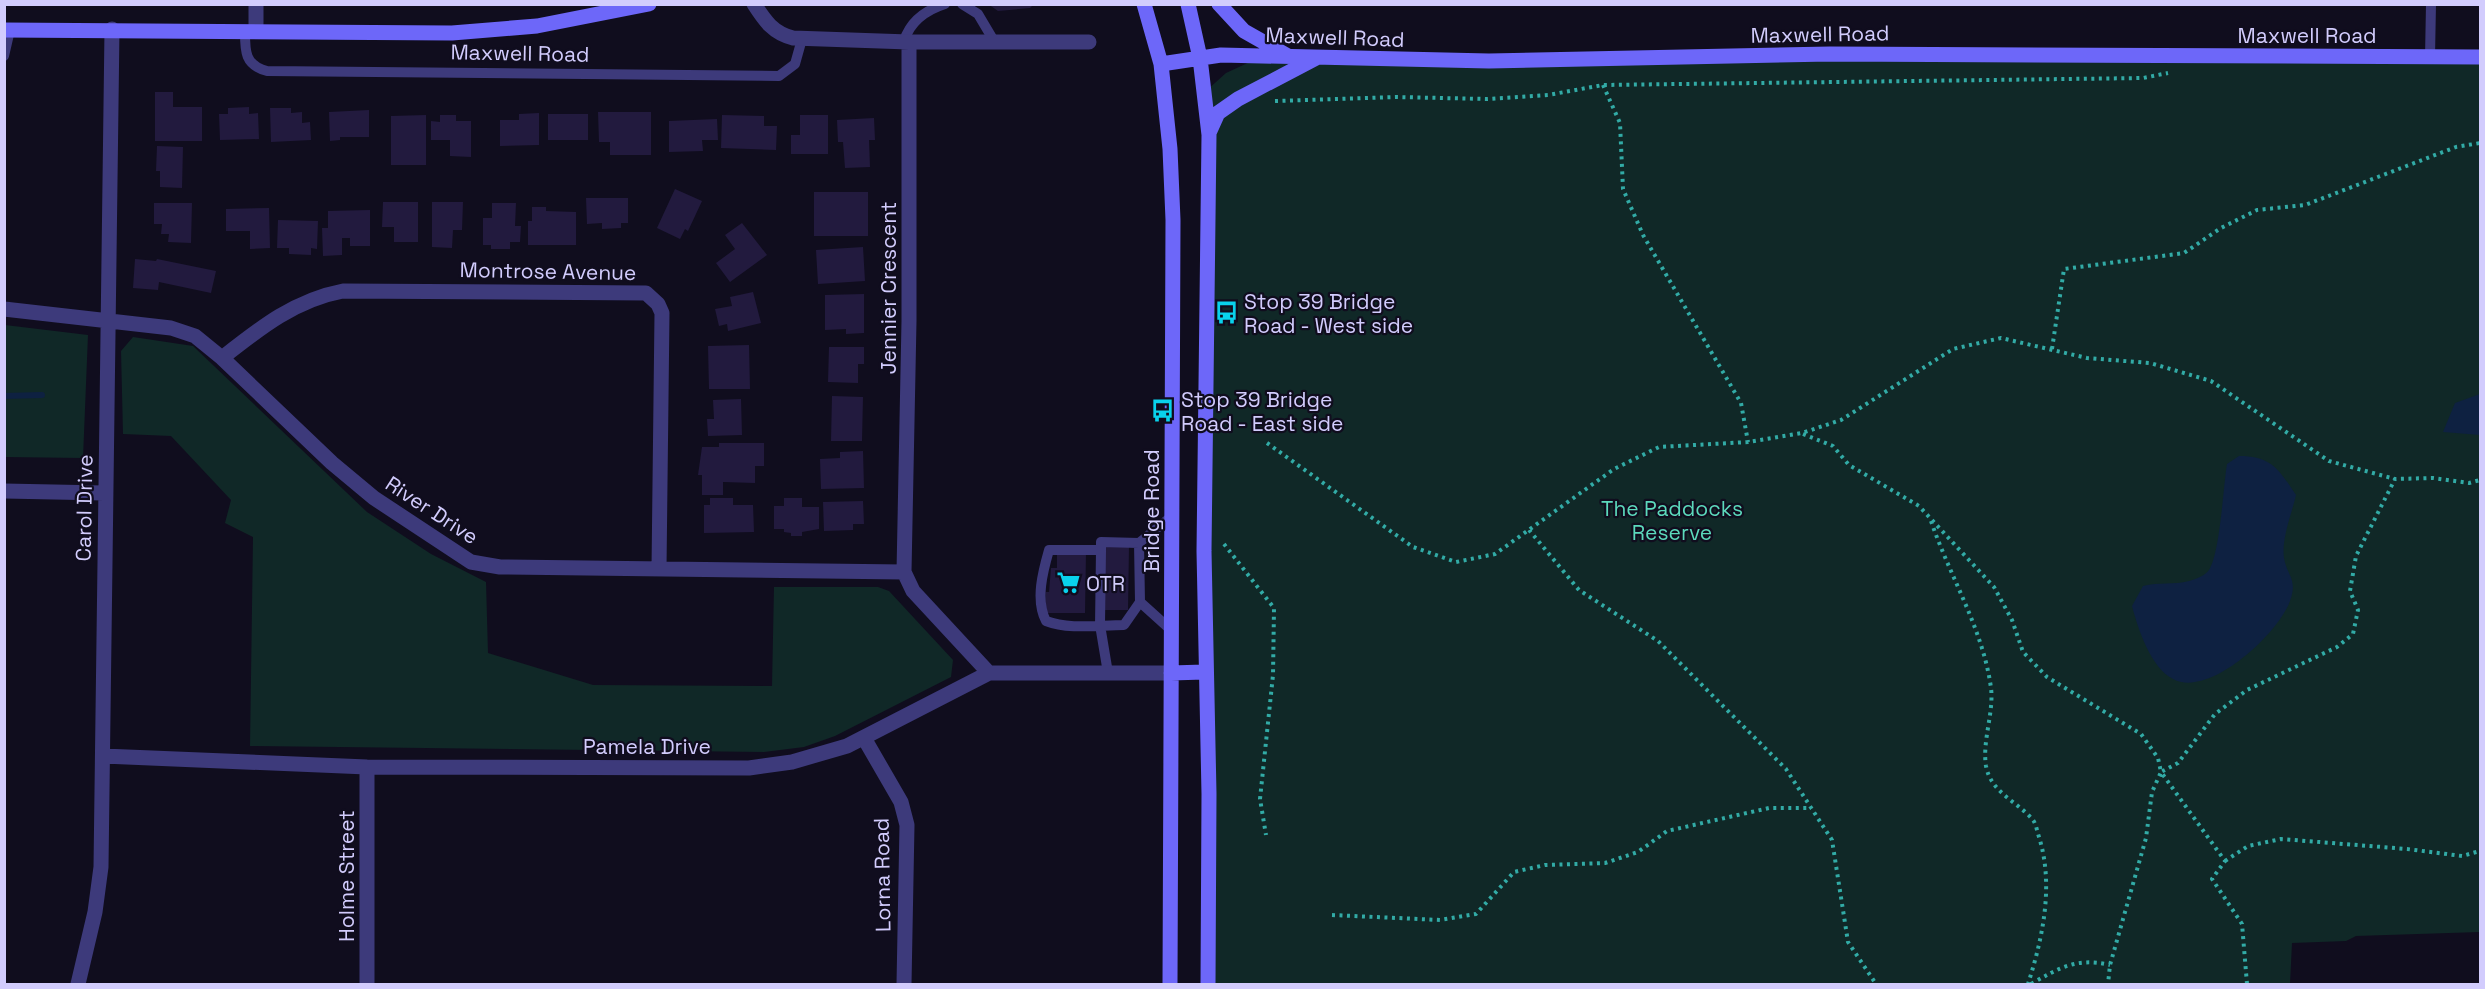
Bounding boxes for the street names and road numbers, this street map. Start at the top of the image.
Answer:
street label: Maxwell Road [1750,19,1890,49]
street label: Maxwell Road [1265,21,1405,53]
street label: Maxwell Road [2238,22,2376,49]
street label: Maxwell Road [450,38,590,68]
street label: Jennier Crescent [875,202,902,374]
street label: Montrose Avenue [459,256,637,286]
street label: Bridge Road [1138,449,1165,573]
street label: Carol Drive [70,454,98,562]
street label: River Drive [380,470,484,550]
street label: Pamela Drive [583,733,711,760]
street label: Holme Street [333,810,360,942]
street label: Lorna Road [868,818,896,932]

